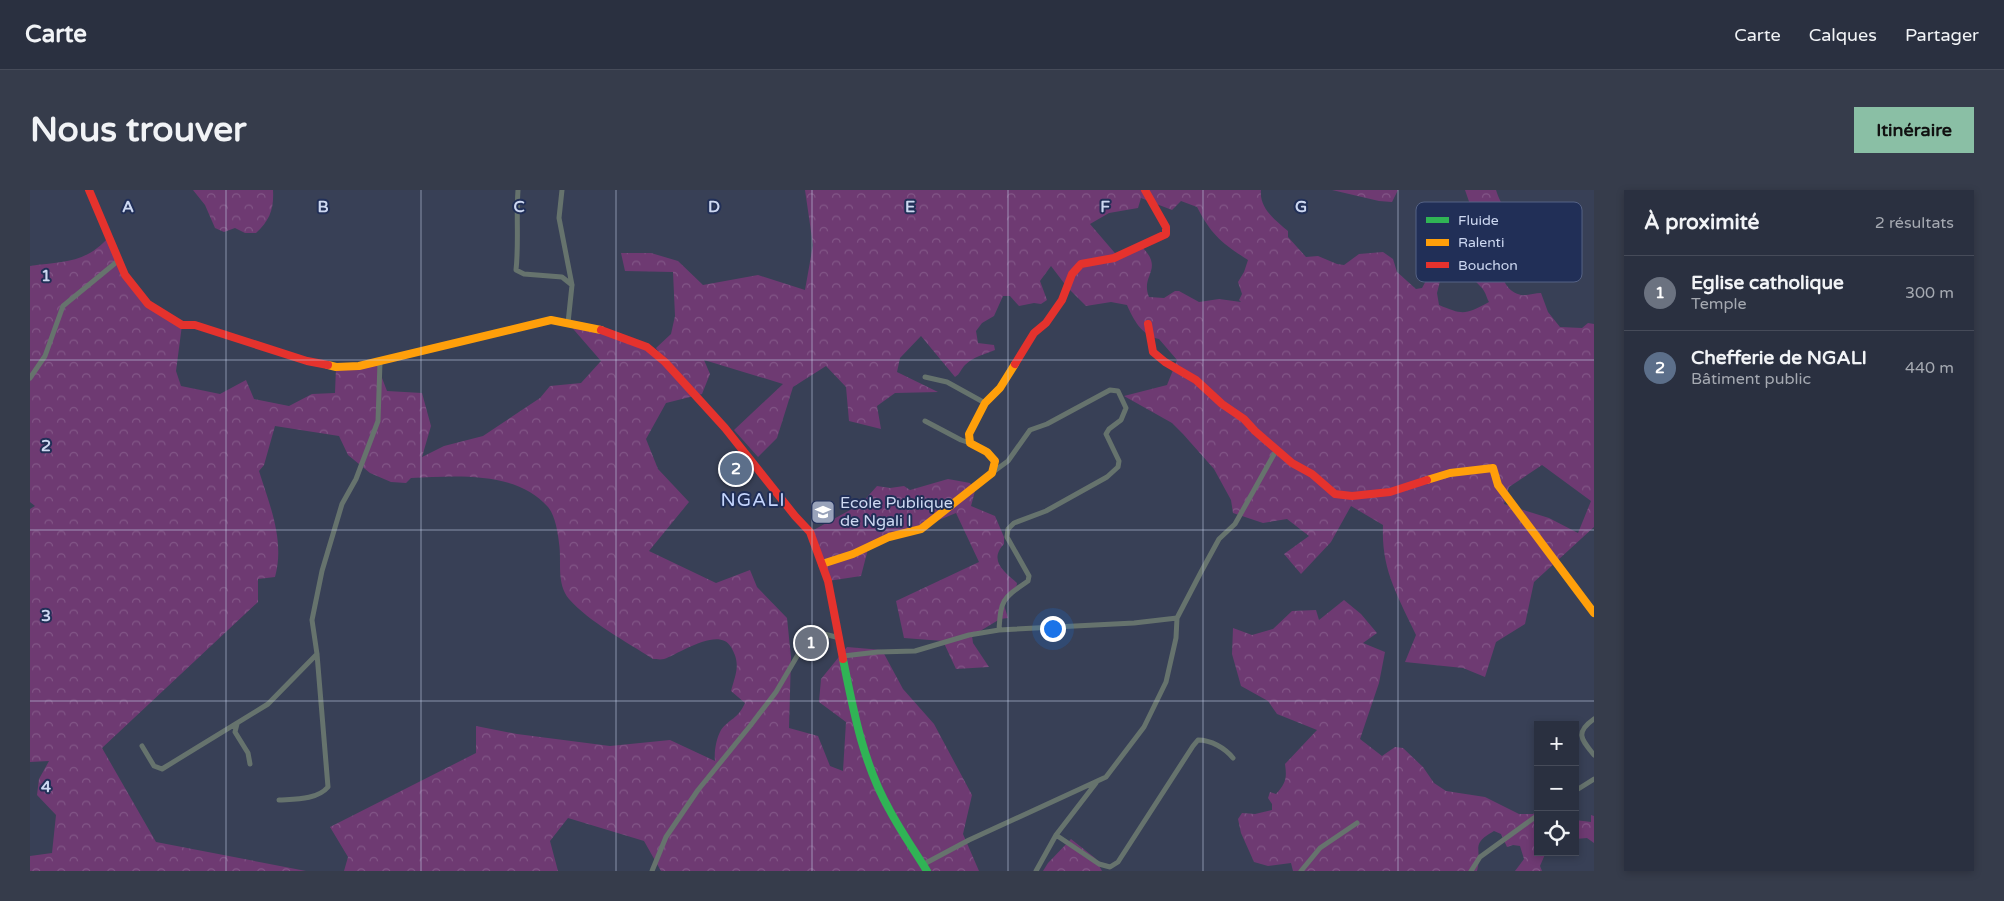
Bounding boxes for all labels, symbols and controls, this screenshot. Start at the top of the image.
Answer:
text: Carte [25,20,87,49]
text: Carte [1734,24,1781,46]
text: Calques [1809,24,1877,46]
text: Partager [1905,24,1979,46]
button: Itinéraire [1854,107,1974,153]
text: Nous trouver [30,109,246,151]
text: A [122,197,134,217]
text: B [317,197,329,217]
text: C [513,197,525,217]
text: D [708,197,720,217]
text: E [905,197,915,217]
text: F [1100,197,1110,217]
text: G [1295,197,1307,217]
legend [1416,202,1582,282]
text: À proximité [1644,210,1759,235]
text: Fluide [1458,212,1499,229]
text: 2 résultats [1875,213,1954,233]
text: Ralenti [1458,234,1504,251]
text: Bouchon [1458,257,1518,274]
text: 1 [41,266,51,286]
text: Eglise catholique [1691,272,1844,294]
text: 1 [1655,283,1665,303]
text: 300 m [1905,283,1954,303]
text: Temple [1691,294,1747,314]
text: Chefferie de NGALI [1691,347,1867,369]
text: 2 [1655,358,1665,378]
text: 440 m [1905,358,1954,378]
text: Bâtiment public [1691,369,1811,389]
text: 2 [41,436,51,456]
pin: 2 [720,450,752,488]
district label: NGALI [720,489,786,511]
place label: Ecole Publique de Ngali I [840,493,953,531]
school or university icon: Ecole Publique de Ngali I [810,499,836,525]
text: 3 [41,606,51,626]
your location [1040,616,1066,642]
pin: 1 [795,624,827,662]
map controls [1534,721,1579,856]
button: + [1534,721,1579,766]
button: − [1534,766,1579,811]
text: 4 [41,777,51,797]
button: locate [1534,811,1579,856]

